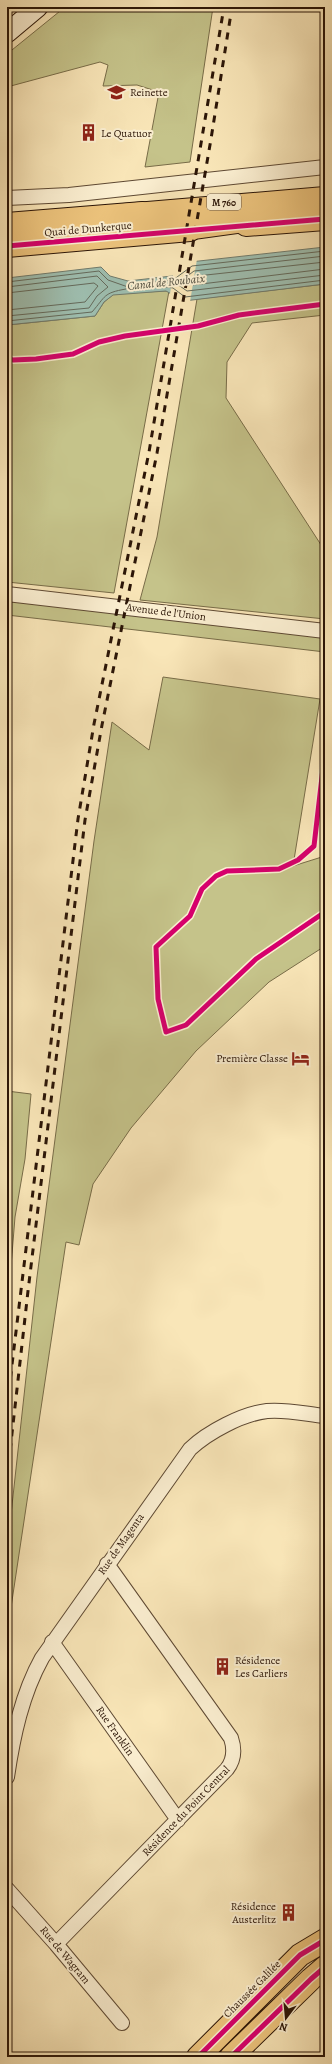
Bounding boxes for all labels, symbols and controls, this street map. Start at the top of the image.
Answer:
school or university icon: Reinette [107,82,127,102]
place label: Reinette [130,85,168,100]
building icon: Le Quatuor [78,123,98,143]
place label: Le Quatuor [101,126,152,141]
road number: M 760 [207,194,241,210]
street label: Quai de Dunkerque [44,218,132,240]
water label: Canal de Roubaix [126,270,206,294]
street label: Avenue de l'Union [124,600,207,624]
hotel icon: Première Classe [291,1048,311,1068]
place label: Première Classe [216,1051,288,1066]
street label: Rue de Magenta [94,1509,148,1578]
place label: Résidence Les Carliers [235,1653,288,1681]
building icon: Résidence Les Carliers [212,1656,232,1676]
street label: Rue Franklin [92,1703,138,1759]
street label: Résidence du Point Central [139,1762,233,1860]
place label: Résidence Austerlitz [231,1899,276,1927]
building icon: Résidence Austerlitz [279,1902,299,1922]
street label: Rue de Wagram [36,1923,94,1987]
street label: Chaussée Galilée [220,1957,284,2021]
north arrow [266,1998,306,2038]
text: N [277,2019,289,2035]

